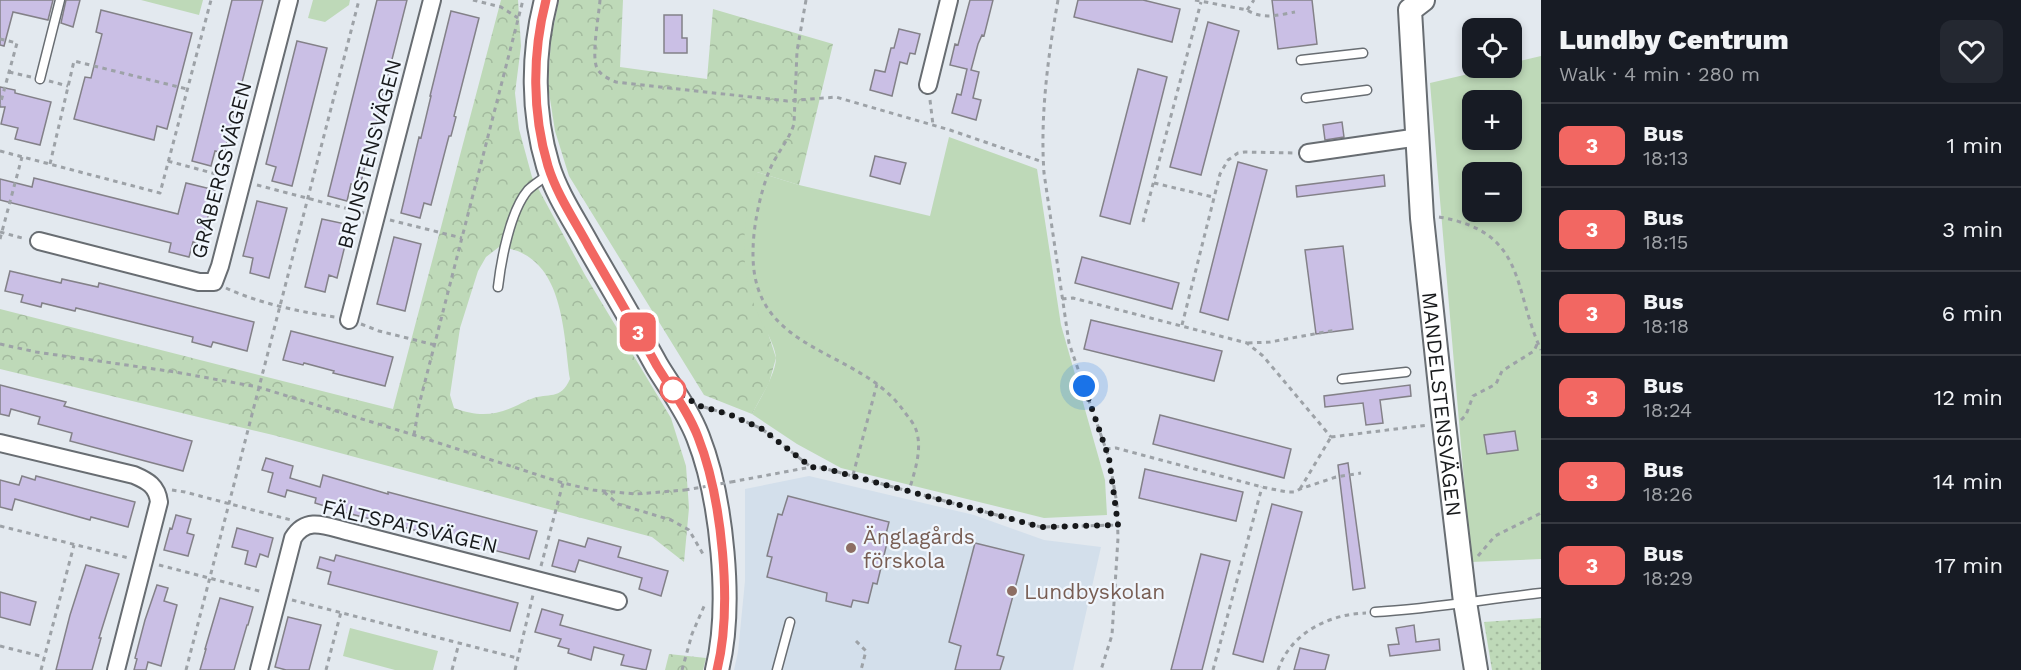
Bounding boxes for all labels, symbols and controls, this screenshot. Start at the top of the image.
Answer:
map controls [1462,18,1522,222]
button: locate [1462,18,1522,78]
button: heart [1940,20,2003,83]
text: Lundby Centrum [1559,23,1789,56]
street label: BRUNSTENSVÄGEN [332,56,406,252]
text: Walk · 4 min · 280 m [1559,62,1760,86]
street label: GRÅBERGSVÄGEN [185,79,257,261]
button: + [1462,90,1522,150]
text: Bus [1643,121,1683,146]
text: 3 [1586,133,1598,158]
text: 1 min [1946,133,2003,158]
text: 18:13 [1643,146,1689,170]
button: − [1462,162,1522,222]
text: Bus [1643,205,1683,230]
text: 3 [1586,217,1598,242]
text: 3 min [1942,217,2003,242]
text: 18:15 [1643,230,1688,254]
text: Bus [1643,289,1683,314]
street label: MANDELSTENSVÄGEN [1417,291,1467,518]
text: 3 [1586,301,1598,326]
text: 6 min [1942,301,2003,326]
line badge: 3 [618,312,658,352]
text: 18:18 [1643,314,1689,338]
text: 3 [632,320,644,345]
your location [1069,371,1099,401]
text: Bus [1643,373,1683,398]
unlabelled marker [660,377,686,403]
text: 3 [1586,385,1598,410]
text: 12 min [1934,385,2003,410]
text: 18:24 [1643,398,1692,422]
text: Bus [1643,457,1683,482]
text: 3 [1586,469,1598,494]
text: 14 min [1933,469,2003,494]
text: 18:26 [1643,482,1693,506]
street label: FÄLTSPATSVÄGEN [320,494,500,558]
place label: Änglagårds förskola [863,524,975,573]
marker: Änglagårds förskola [844,541,858,555]
text: Bus [1643,541,1683,566]
text: 3 [1586,553,1598,578]
text: 17 min [1935,553,2003,578]
text: 18:29 [1643,566,1693,590]
place label: Lundbyskolan [1024,579,1165,604]
marker: Lundbyskolan [1005,584,1019,598]

